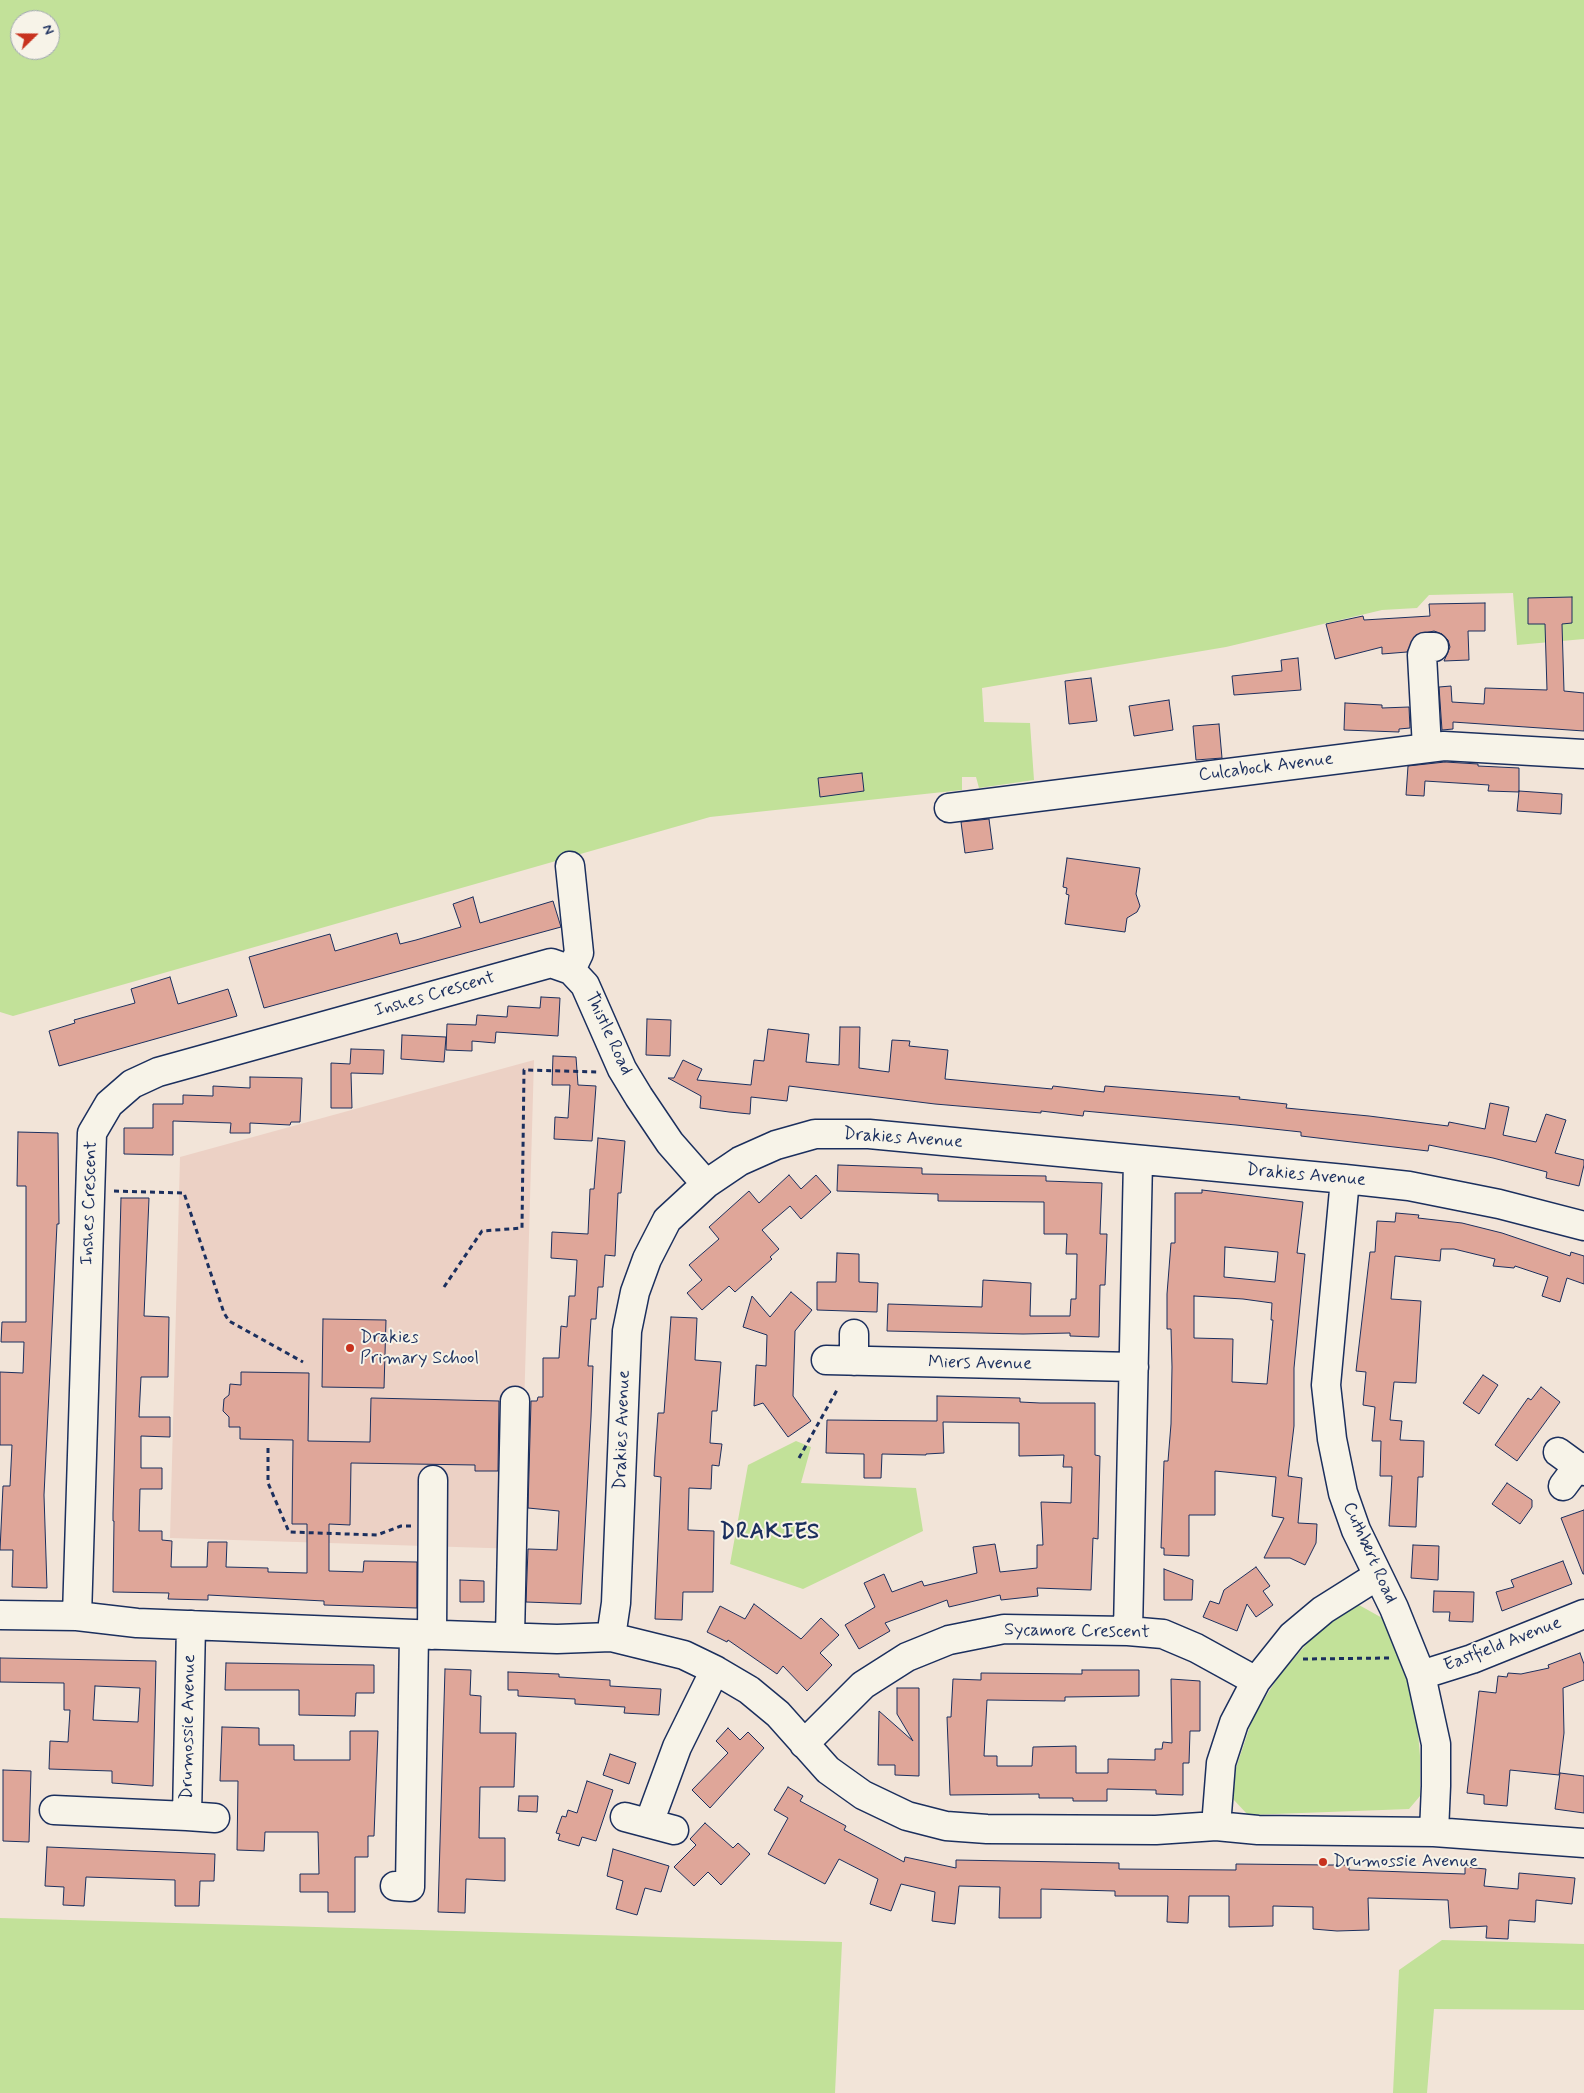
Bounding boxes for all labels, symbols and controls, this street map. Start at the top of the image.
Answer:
north arrow [10,10,60,60]
text: N [38,22,58,37]
street label: Culcabock Avenue [1197,749,1335,787]
street label: Inshes Crescent [372,968,498,1022]
street label: Thistle Road [579,989,637,1079]
street label: Drakies Avenue [842,1124,964,1154]
street label: Inshes Crescent [77,1141,103,1265]
street label: Drakies Avenue [1245,1160,1367,1192]
place label: Drakies Primary School [360,1327,479,1370]
marker: Drakies Primary School [344,1342,356,1354]
street label: Miers Avenue [928,1352,1032,1376]
street label: Drakies Avenue [610,1370,636,1490]
street label: Cuthbert Road [1337,1499,1401,1607]
district label: DRAKIES [719,1520,821,1546]
street label: Eastfield Avenue [1441,1613,1565,1677]
street label: Sycamore Crescent [1004,1620,1150,1644]
street label: Drumossie Avenue [177,1654,201,1800]
place label: Drumossie Avenue [1333,1851,1478,1873]
marker: Drumossie Avenue [1317,1856,1329,1868]

